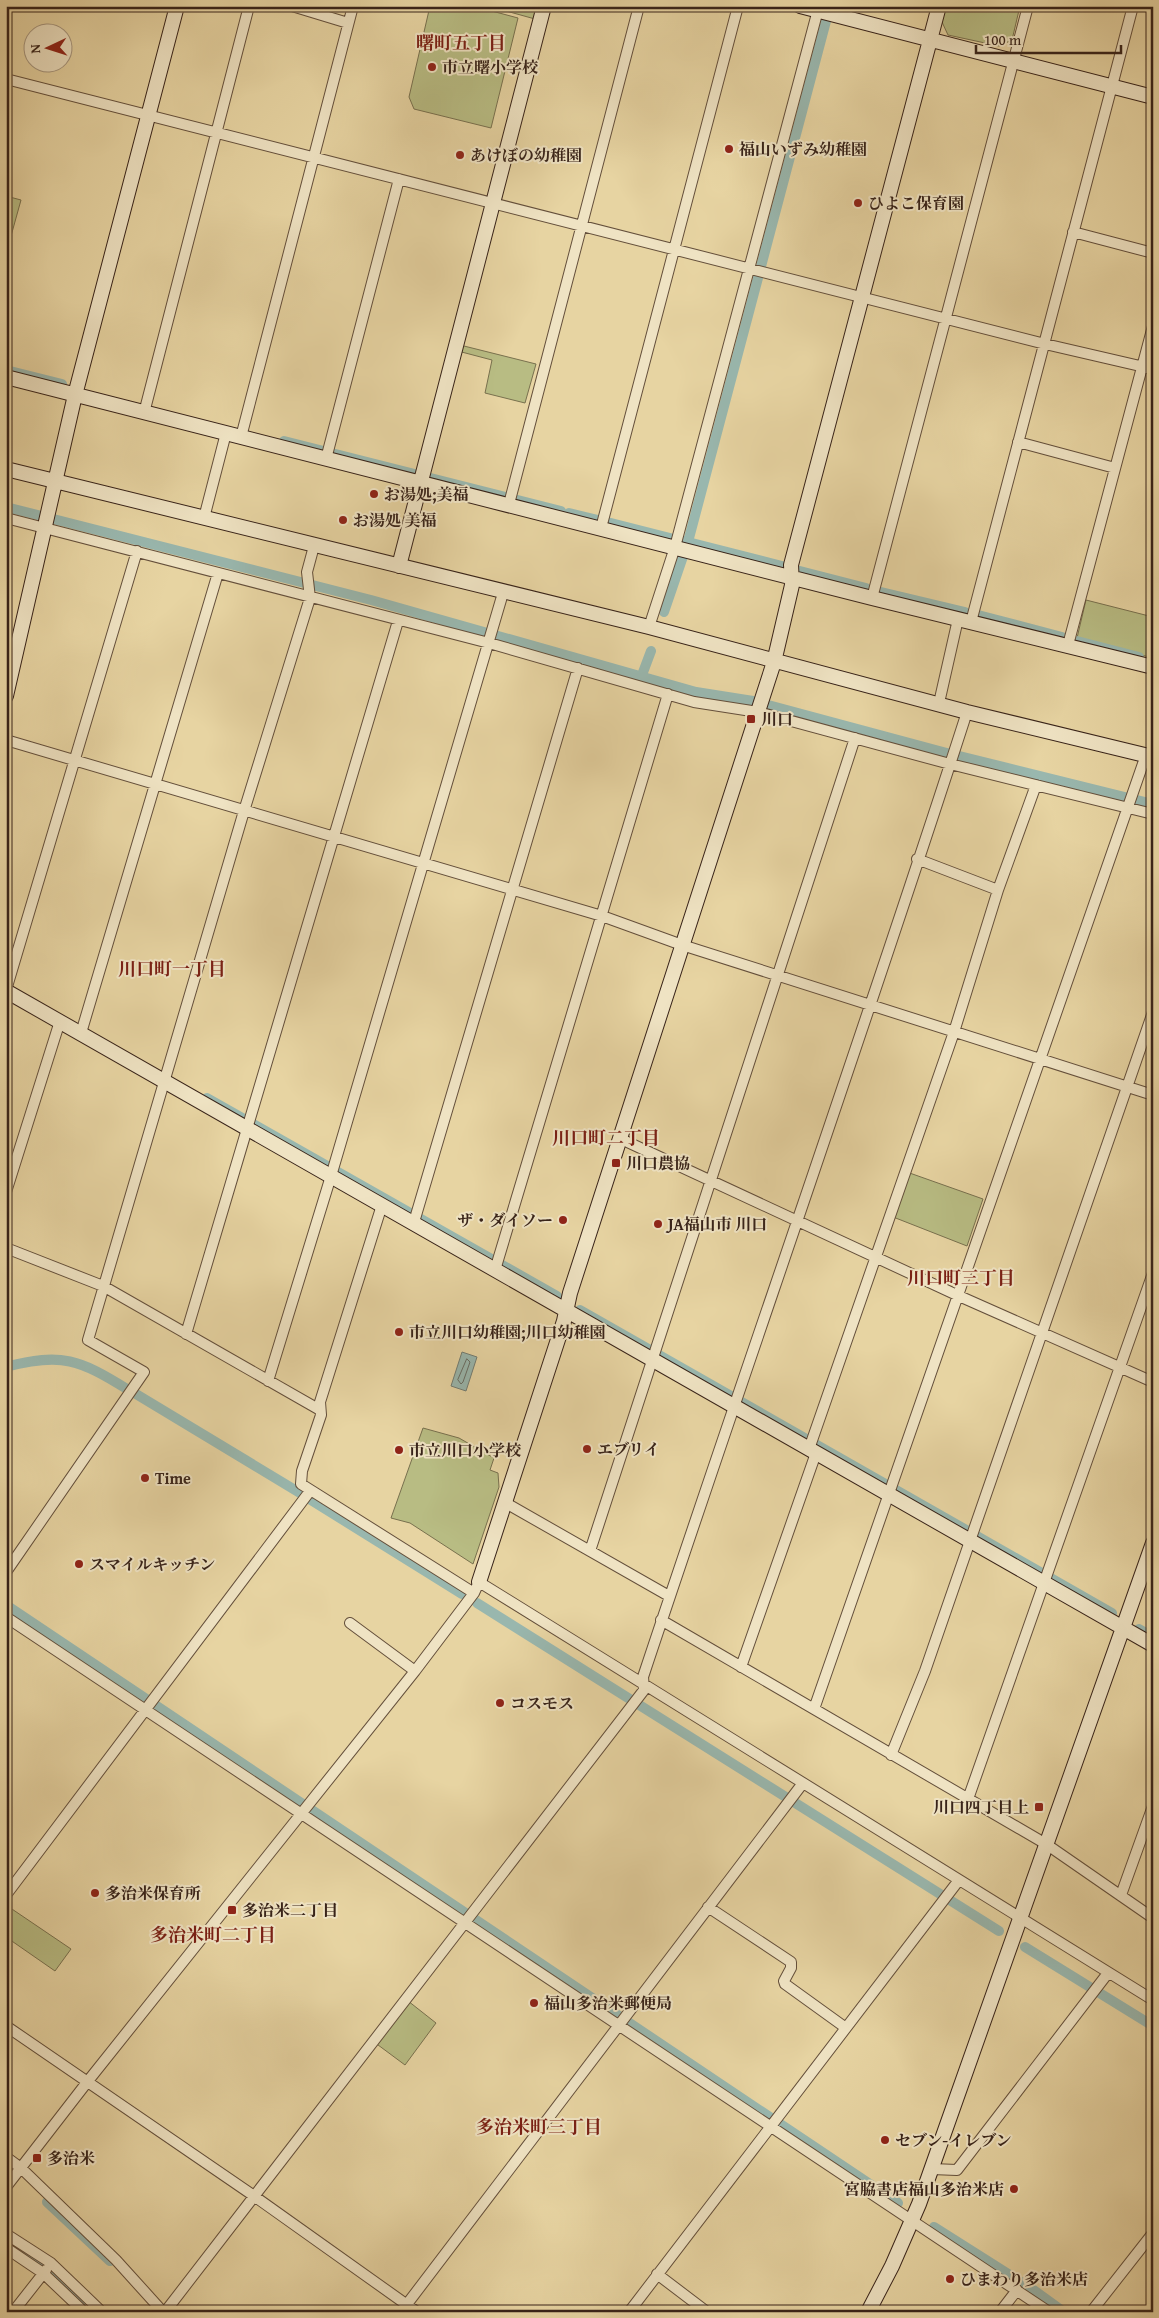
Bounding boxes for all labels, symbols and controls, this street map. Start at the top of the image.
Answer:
north arrow [22,22,72,72]
scale bar [976,22,1122,54]
district label: 曙町五丁目 [416,29,506,56]
text: 100 m [984,29,1022,50]
text: N [25,43,45,54]
place label: 市立曙小学校 [442,55,539,79]
marker: 市立曙小学校 [426,61,438,73]
place label: 福山いずみ幼稚園 [738,137,867,161]
place label: あけぼの幼稚園 [470,143,582,167]
marker: 福山いずみ幼稚園 [723,143,735,155]
marker: あけぼの幼稚園 [454,149,466,161]
place label: ひよこ保育園 [868,191,964,215]
marker: ひよこ保育園 [852,197,864,209]
place label: お湯処;美福 [384,482,469,506]
marker: お湯処;美福 [368,488,380,500]
place label: お湯処 美福 [353,508,437,532]
marker: お湯処 美福 [337,514,349,526]
place label: 川口 [761,707,793,731]
marker: 川口 [745,713,757,725]
district label: 川口町一丁目 [118,955,226,982]
district label: 川口町二丁目 [552,1124,660,1151]
place label: 川口農協 [626,1151,690,1175]
marker: 川口農協 [610,1157,622,1169]
place label: ザ・ダイソー [457,1208,553,1232]
place label: JA福山市 川口 [665,1212,767,1236]
marker: ザ・ダイソー [557,1214,569,1226]
marker: JA福山市 川口 [652,1218,664,1230]
district label: 川口町三丁目 [907,1264,1015,1291]
place label: 市立川口幼稚園;川口幼稚園 [409,1320,606,1344]
marker: 市立川口幼稚園;川口幼稚園 [393,1326,405,1338]
place label: エブリイ [597,1437,660,1461]
place label: 市立川口小学校 [409,1438,522,1462]
marker: エブリイ [581,1443,593,1455]
marker: 市立川口小学校 [393,1444,405,1456]
place label: Time [155,1466,191,1490]
marker: Time [139,1472,151,1484]
place label: スマイルキッチン [89,1552,215,1576]
marker: スマイルキッチン [73,1558,85,1570]
place label: コスモス [510,1691,574,1715]
marker: コスモス [494,1697,506,1709]
place label: 川口四丁目上 [933,1795,1029,1819]
marker: 川口四丁目上 [1033,1801,1045,1813]
place label: 多治米保育所 [105,1881,201,1905]
marker: 多治米保育所 [89,1887,101,1899]
place label: 多治米二丁目 [242,1898,338,1922]
marker: 多治米二丁目 [226,1904,238,1916]
district label: 多治米町二丁目 [150,1921,276,1948]
place label: 福山多治米郵便局 [543,1991,672,2015]
marker: 福山多治米郵便局 [528,1997,540,2009]
district label: 多治米町三丁目 [476,2113,602,2140]
place label: セブン-イレブン [895,2128,1012,2152]
marker: セブン-イレブン [879,2134,891,2146]
place label: 多治米 [47,2146,95,2170]
marker: 多治米 [31,2152,43,2164]
place label: 宮脇書店福山多治米店 [844,2177,1004,2201]
marker: 宮脇書店福山多治米店 [1008,2183,1020,2195]
place label: ひまわり多治米店 [960,2267,1088,2291]
marker: ひまわり多治米店 [944,2273,956,2285]

